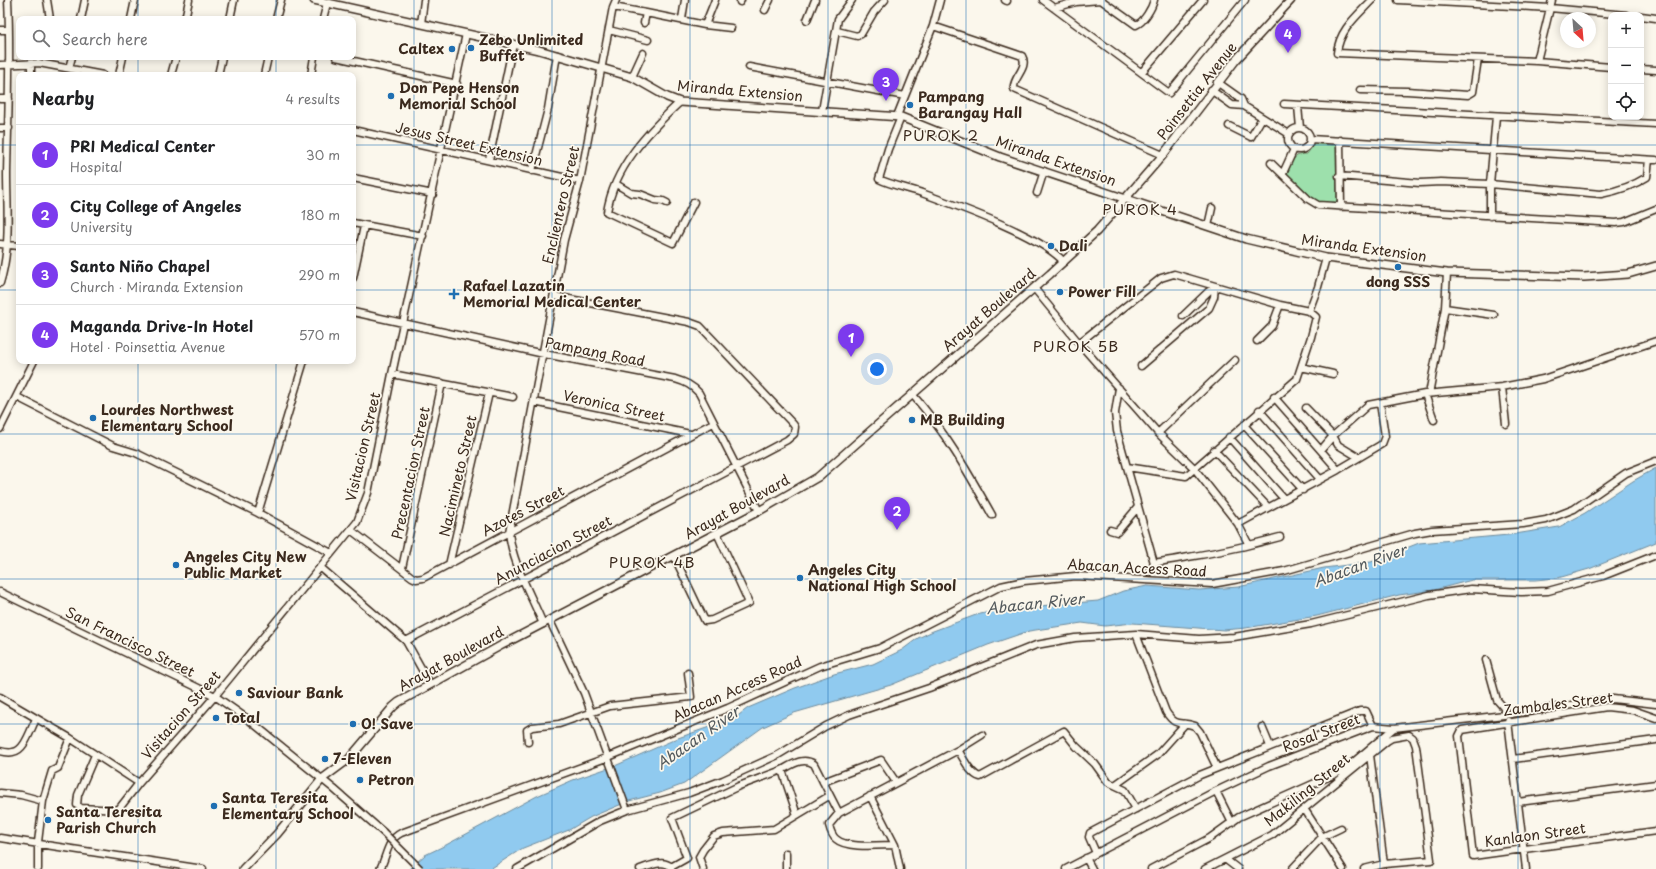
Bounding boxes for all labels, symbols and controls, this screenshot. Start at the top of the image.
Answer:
north arrow [1560,12,1596,48]
map controls [1608,12,1644,120]
button: + [1608,12,1644,48]
search box [16,16,356,60]
pin: 4 [1275,20,1301,53]
icon: search [30,27,52,49]
text: Search here [62,27,148,50]
place label: Zebo Unlimited Buffet [479,29,583,66]
street label: Poinsettia Avenue [1152,37,1242,144]
place label: Caltex [398,38,444,59]
marker: Zebo Unlimited Buffet [466,43,476,53]
marker: Caltex [447,44,457,54]
button: − [1608,48,1644,84]
pin: 3 [873,68,899,101]
street label: Miranda Extension [676,75,804,106]
place label: Don Pepe Henson Memorial School [399,77,519,114]
button: locate [1608,84,1644,120]
text: Nearby [32,85,94,111]
place label: Pampang Barangay Hall [918,86,1022,123]
text: 4 results [286,89,340,108]
marker: Don Pepe Henson Memorial School [386,91,396,101]
marker: Pampang Barangay Hall [905,100,915,110]
street label: Jesus Street Extension [394,116,545,171]
district label: PUROK 2 [903,123,979,146]
street label: Miranda Extension [993,130,1119,191]
text: PRI Medical Center [70,134,215,157]
street label: Enclientero Street [537,144,584,266]
text: 1 [42,145,48,164]
text: 30 m [306,145,340,164]
text: Hospital [70,157,122,176]
text: City College of Angeles [70,194,242,217]
district label: PUROK 4 [1102,197,1178,220]
text: 2 [40,205,50,224]
text: 180 m [301,205,340,224]
text: University [70,217,132,236]
street label: Miranda Extension [1300,228,1428,267]
place label: Dali [1059,235,1088,256]
marker: Dali [1046,241,1056,251]
text: Santo Niño Chapel [70,254,210,277]
marker: dong SSS [1393,262,1403,272]
street label: Arayat Boulevard [937,263,1040,356]
text: 3 [41,265,49,284]
text: 290 m [299,265,340,284]
place label: dong SSS [1366,271,1430,292]
place label: Rafael Lazatin Memorial Medical Center [463,275,642,312]
text: Church · Miranda Extension [70,277,243,296]
place label: Power Fill [1068,281,1136,302]
marker: Power Fill [1055,287,1065,297]
marker: Rafael Lazatin Memorial Medical Center [448,288,460,300]
text: Maganda Drive-In Hotel [70,314,253,337]
pin: 1 [838,324,864,357]
text: 4 [41,325,49,344]
text: 570 m [299,325,340,344]
street label: Pampang Road [543,332,647,371]
district label: PUROK 5B [1033,334,1119,357]
text: Hotel · Poinsettia Avenue [70,337,225,356]
your location [867,359,887,379]
street label: Veronica Street [561,384,667,427]
street label: Visitacion Street [340,390,385,504]
place label: Lourdes Northwest Elementary School [101,399,234,436]
street label: Precentacion Street [386,404,435,541]
place label: MB Building [920,409,1005,430]
marker: Lourdes Northwest Elementary School [88,413,98,423]
street label: Nacimineto Street [433,413,482,539]
marker: MB Building [907,415,917,425]
street label: Arayat Boulevard [680,469,794,544]
street label: Azotes Street [478,480,568,541]
pin: 2 [884,497,910,530]
street label: Anunciacion Street [490,510,616,589]
water label: Abacan River [1310,536,1411,592]
place label: Angeles City New Public Market [184,546,307,583]
district label: PUROK 4B [609,550,695,573]
street label: Abacan Access Road [1067,553,1207,582]
place label: Angeles City National High School [808,559,956,596]
marker: Angeles City New Public Market [171,560,181,570]
marker: Angeles City National High School [795,573,805,583]
water label: Abacan River [985,586,1087,619]
street label: San Francisco Street [62,601,199,682]
street label: Arayat Boulevard [394,621,508,696]
street label: Abacan Access Road [669,651,805,727]
street label: Visitacion Street [136,665,225,764]
place label: Saviour Bank [247,682,344,703]
street label: Zambales Street [1502,686,1614,721]
marker: Saviour Bank [234,688,244,698]
water label: Abacan River [651,698,745,774]
place label: Total [224,707,260,728]
street label: Rosal Street [1279,708,1363,757]
marker: Total [211,713,221,723]
place label: O! Save [361,713,413,734]
marker: O! Save [348,719,358,729]
place label: 7-Eleven [333,748,392,769]
street label: Makiling Street [1259,748,1354,831]
marker: 7-Eleven [320,754,330,764]
place label: Petron [368,769,414,790]
marker: Petron [355,775,365,785]
place label: Santa Teresita Elementary School [222,787,354,824]
place label: Santa Teresita Parish Church [56,801,162,838]
marker: Santa Teresita Elementary School [209,801,219,811]
marker: Santa Teresita Parish Church [43,815,53,825]
street label: Kanlaon Street [1483,817,1587,852]

